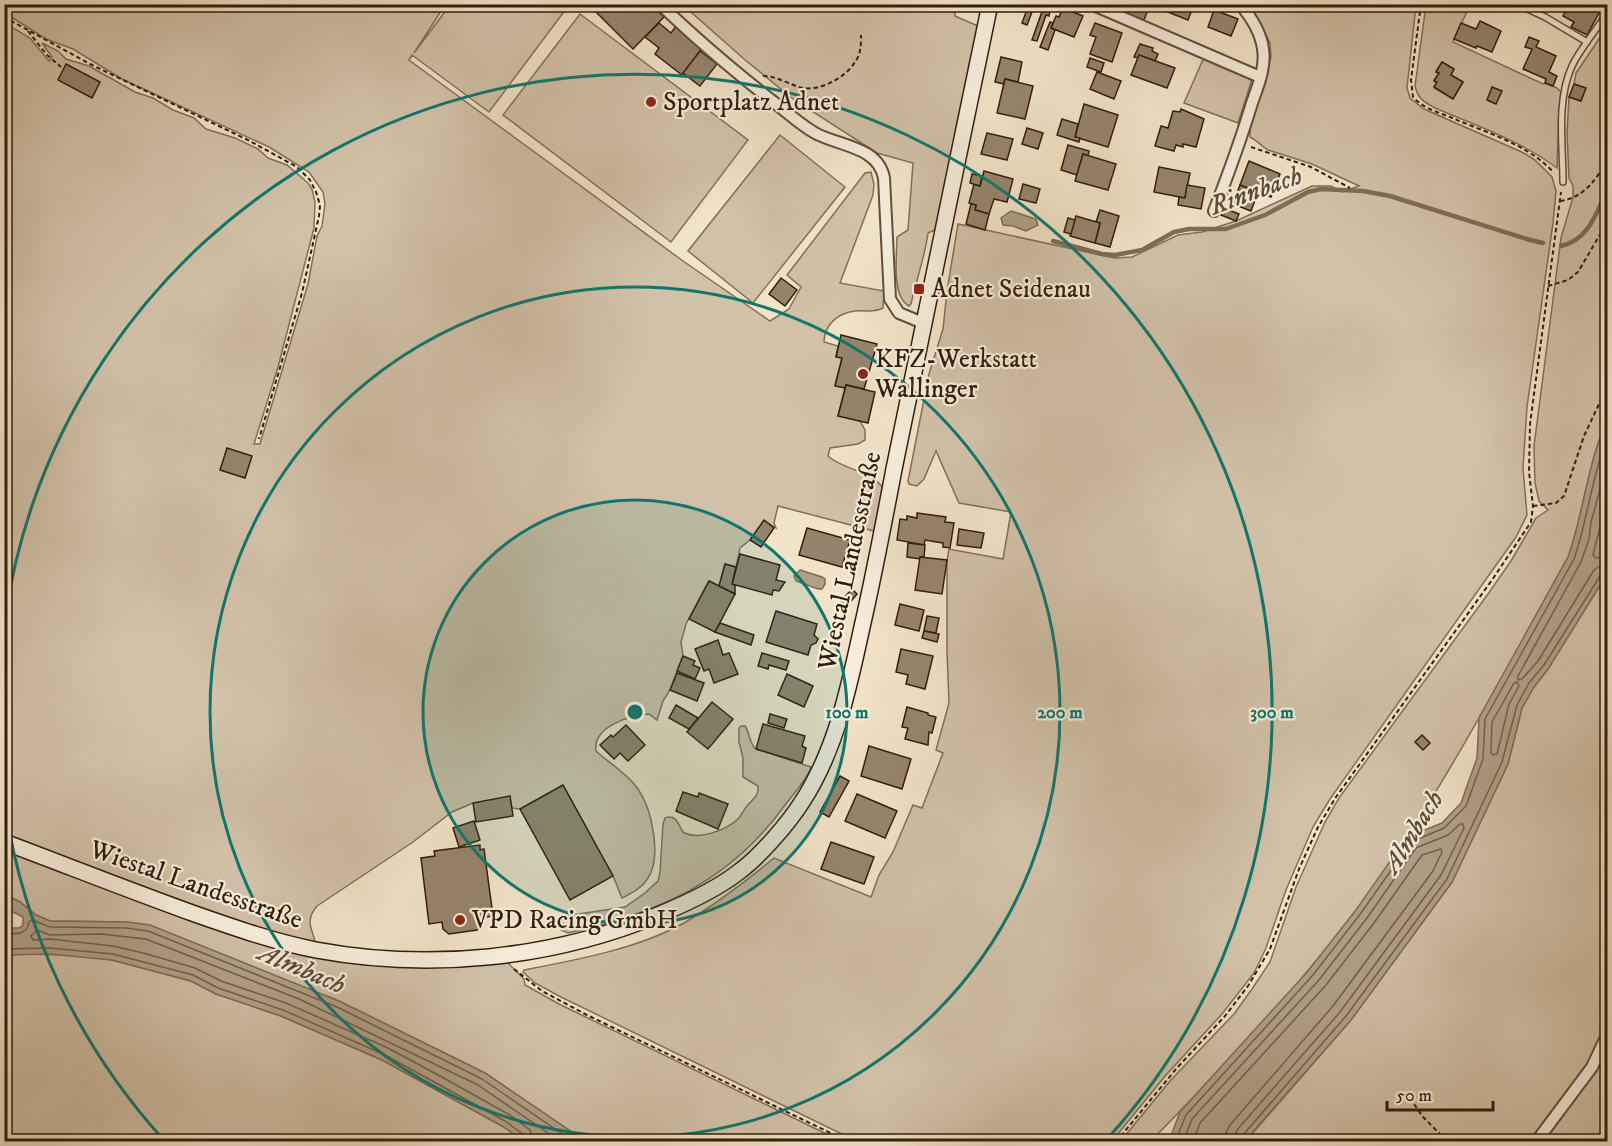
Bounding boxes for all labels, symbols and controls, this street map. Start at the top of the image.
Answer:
place label: Sportplatz Adnet [663,86,839,119]
marker: Sportplatz Adnet [644,95,658,109]
water label: Rinnbach [1204,159,1307,224]
place label: Adnet Seidenau [931,273,1091,306]
marker: Adnet Seidenau [912,282,926,296]
place label: KFZ-Werkstatt Wallinger [874,343,1037,406]
marker: KFZ-Werkstatt Wallinger [856,367,870,381]
street label: Wiestal Landesstraße [811,449,889,674]
centre of rings [625,702,645,722]
text: 100 m [825,702,869,724]
text: 200 m [1037,702,1083,724]
text: 300 m [1250,702,1294,724]
water label: Almbach [1373,784,1451,882]
street label: Wiestal Landesstraße [84,833,307,937]
place label: VPD Racing GmbH [471,904,678,937]
marker: VPD Racing GmbH [453,913,467,927]
water label: Almbach [251,934,350,1002]
scale bar [1387,1074,1494,1112]
text: 50 m [1396,1085,1432,1107]

